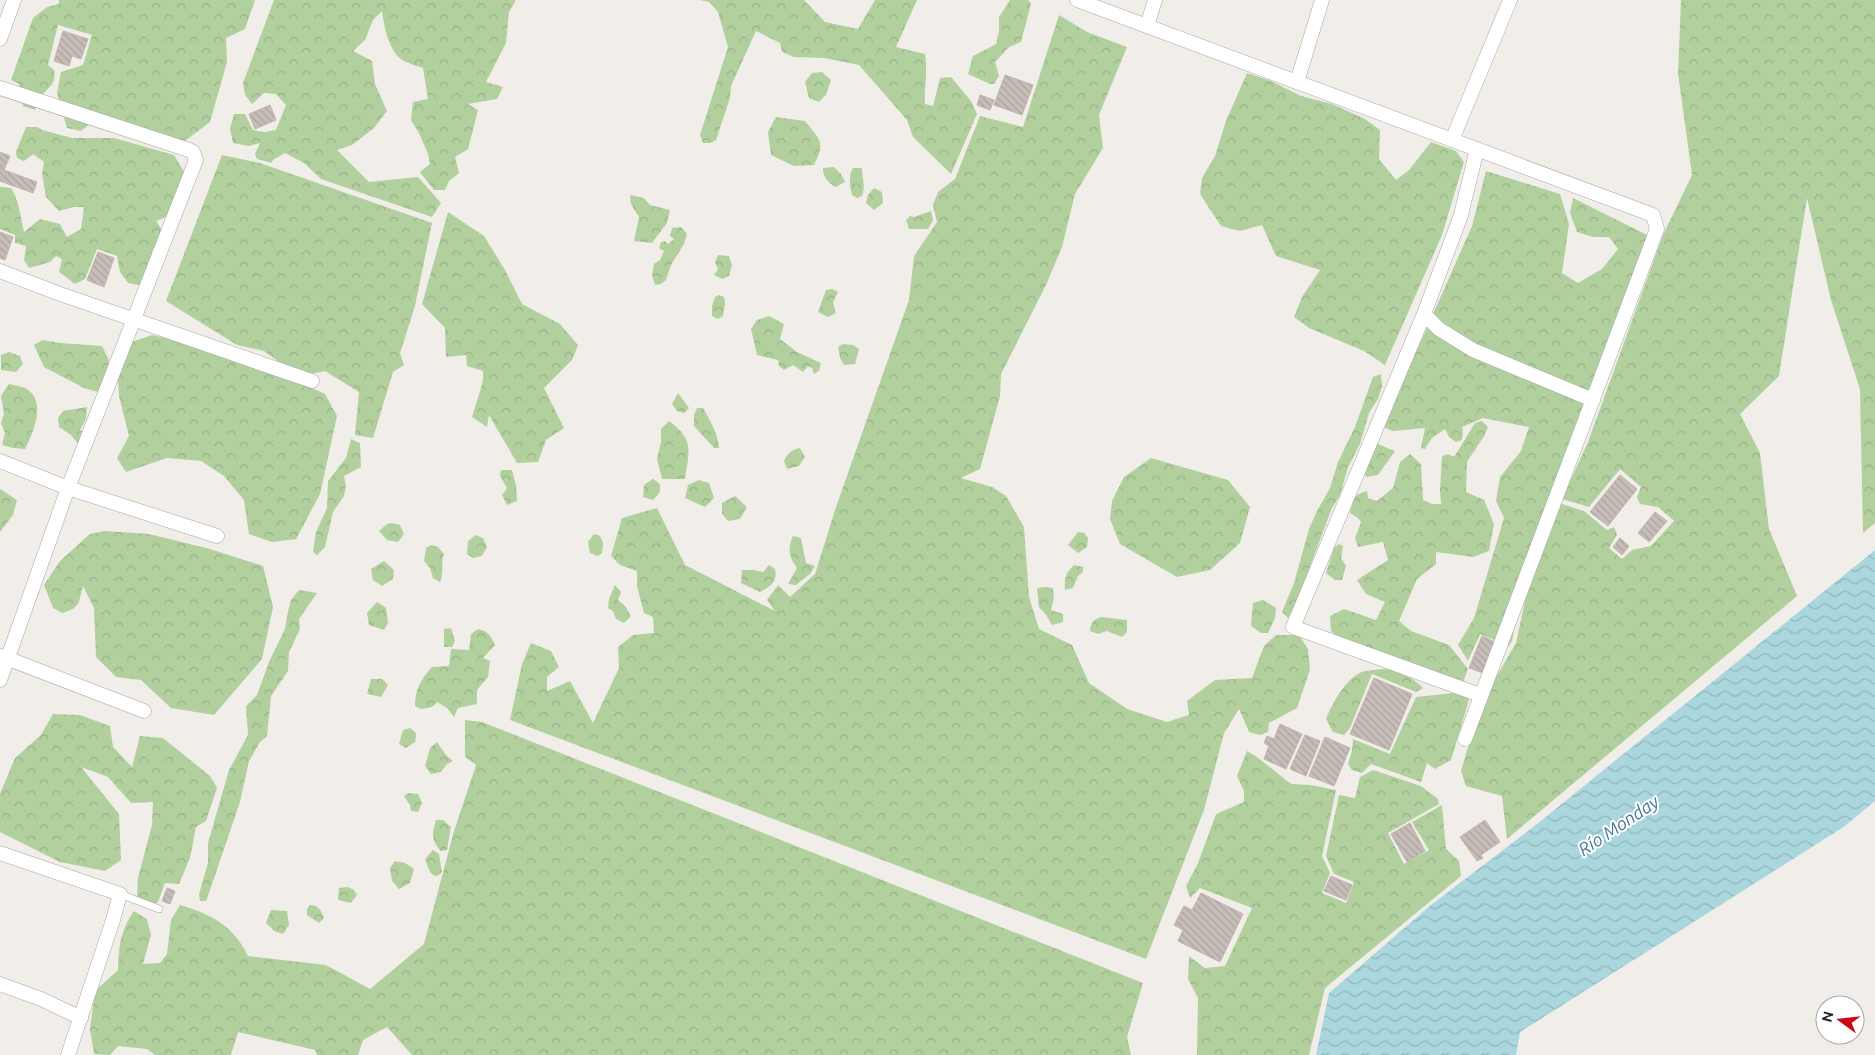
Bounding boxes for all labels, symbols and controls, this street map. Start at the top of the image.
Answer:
water label: Río Monday [1574,791,1662,859]
north arrow [1815,995,1865,1045]
text: N [1818,1010,1837,1024]

